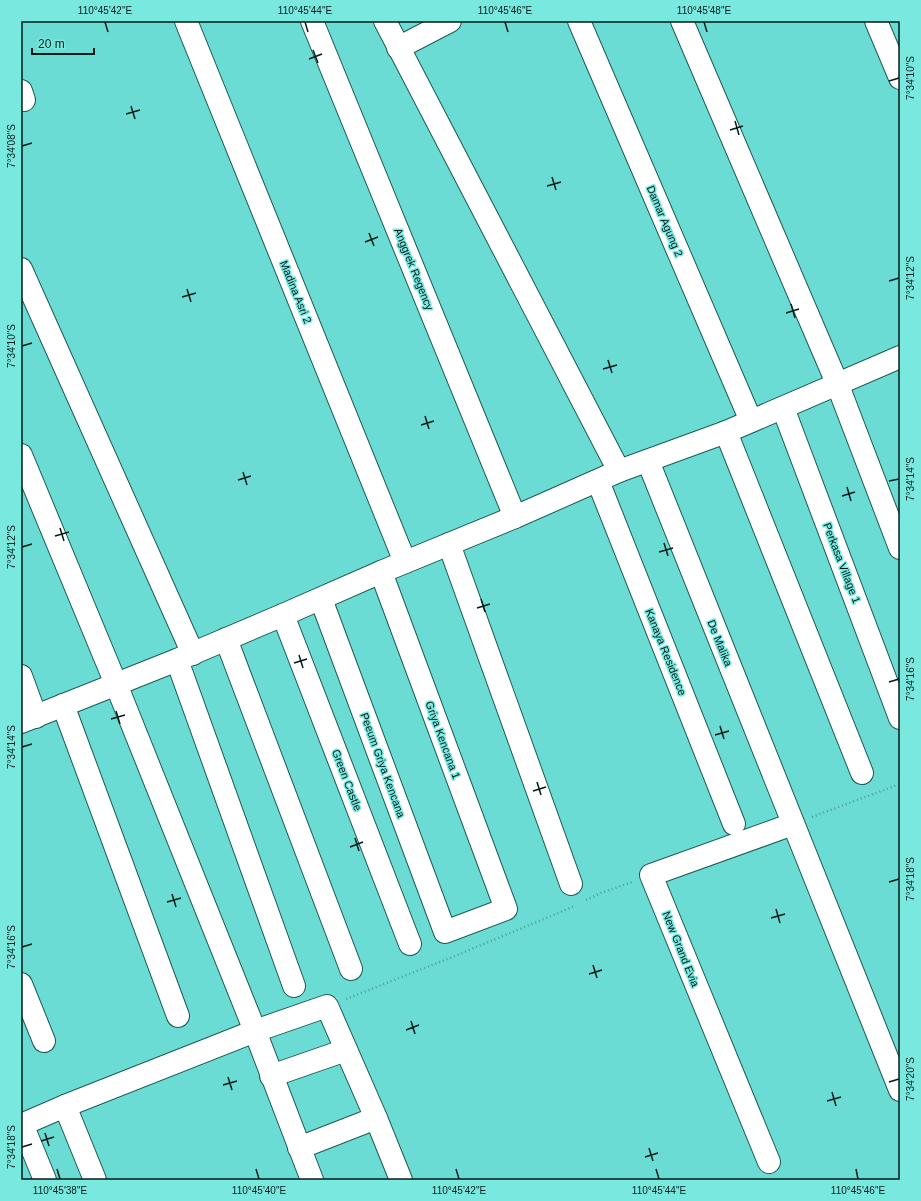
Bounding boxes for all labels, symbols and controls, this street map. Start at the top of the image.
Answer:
text: 110°45'42"E [78,5,132,16]
text: 110°45'44"E [278,5,332,16]
text: 110°45'46"E [478,5,532,16]
text: 110°45'48"E [677,5,731,16]
scale bar [32,30,94,56]
text: 20 m [38,37,65,51]
text: 7°34'10"S [905,56,916,100]
text: 7°34'08"S [6,124,17,168]
street label: Damar Agung 2 [645,183,685,259]
street label: Anggrek Regency [392,226,436,312]
text: 7°34'12"S [905,256,916,300]
street label: Madina Asri 2 [278,259,314,325]
text: 7°34'10"S [6,324,17,368]
text: 7°34'14"S [905,457,916,501]
street label: Perkasa Village 1 [821,521,863,605]
text: 7°34'12"S [6,525,17,569]
street label: Kanaya Residence [643,607,689,697]
street label: De Malika [705,618,735,669]
text: 7°34'16"S [905,657,916,701]
street label: Griya Kencana 1 [423,699,463,781]
street label: Peeum Griya Kencana [358,711,408,820]
text: 7°34'14"S [6,725,17,769]
street label: Green Castle [330,748,364,812]
text: 7°34'18"S [905,857,916,901]
street label: New Grand Evia [660,910,702,989]
text: 7°34'16"S [6,925,17,969]
text: 7°34'20"S [905,1057,916,1101]
text: 7°34'18"S [6,1125,17,1169]
text: 110°45'38"E [33,1185,87,1196]
text: 110°45'40"E [232,1185,286,1196]
text: 110°45'42"E [432,1185,486,1196]
text: 110°45'44"E [632,1185,686,1196]
text: 110°45'46"E [831,1185,885,1196]

